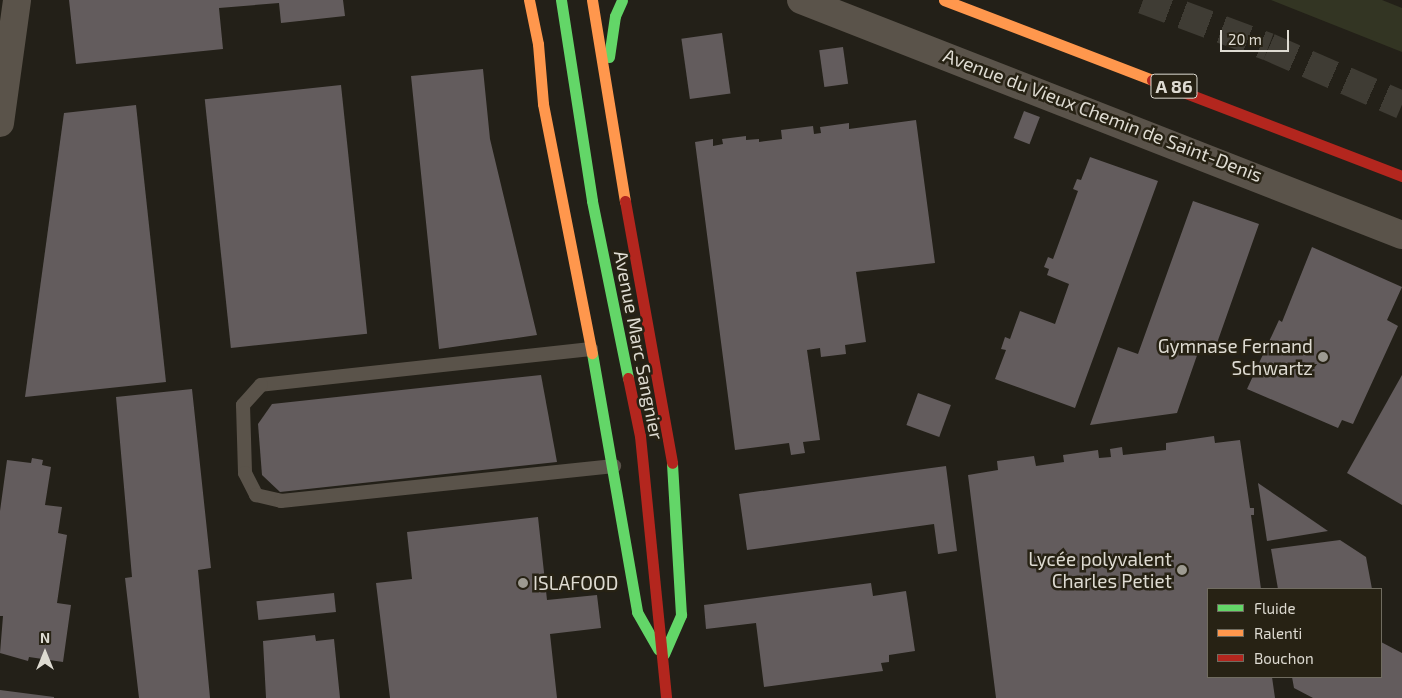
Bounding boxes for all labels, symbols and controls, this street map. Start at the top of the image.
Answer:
scale bar [1222,20,1291,52]
text: 20 m [1228,30,1262,48]
street label: Avenue du Vieux Chemin de Saint-Denis [940,43,1266,187]
road number: A 86 [1150,70,1198,102]
street label: Avenue Marc Sangnier [609,248,669,442]
place label: Gymnase Fernand Schwartz [1158,335,1313,379]
marker: Gymnase Fernand Schwartz [1317,351,1329,363]
place label: Lycée polyvalent Charles Petiet [1028,548,1172,592]
marker: Lycée polyvalent Charles Petiet [1176,564,1188,576]
place label: ISLAFOOD [533,572,618,594]
marker: ISLAFOOD [517,577,529,589]
legend [1207,588,1382,678]
text: Fluide [1254,599,1295,617]
text: Ralenti [1254,624,1302,642]
north arrow [20,628,70,678]
text: N [40,629,50,646]
text: Bouchon [1254,649,1314,667]

